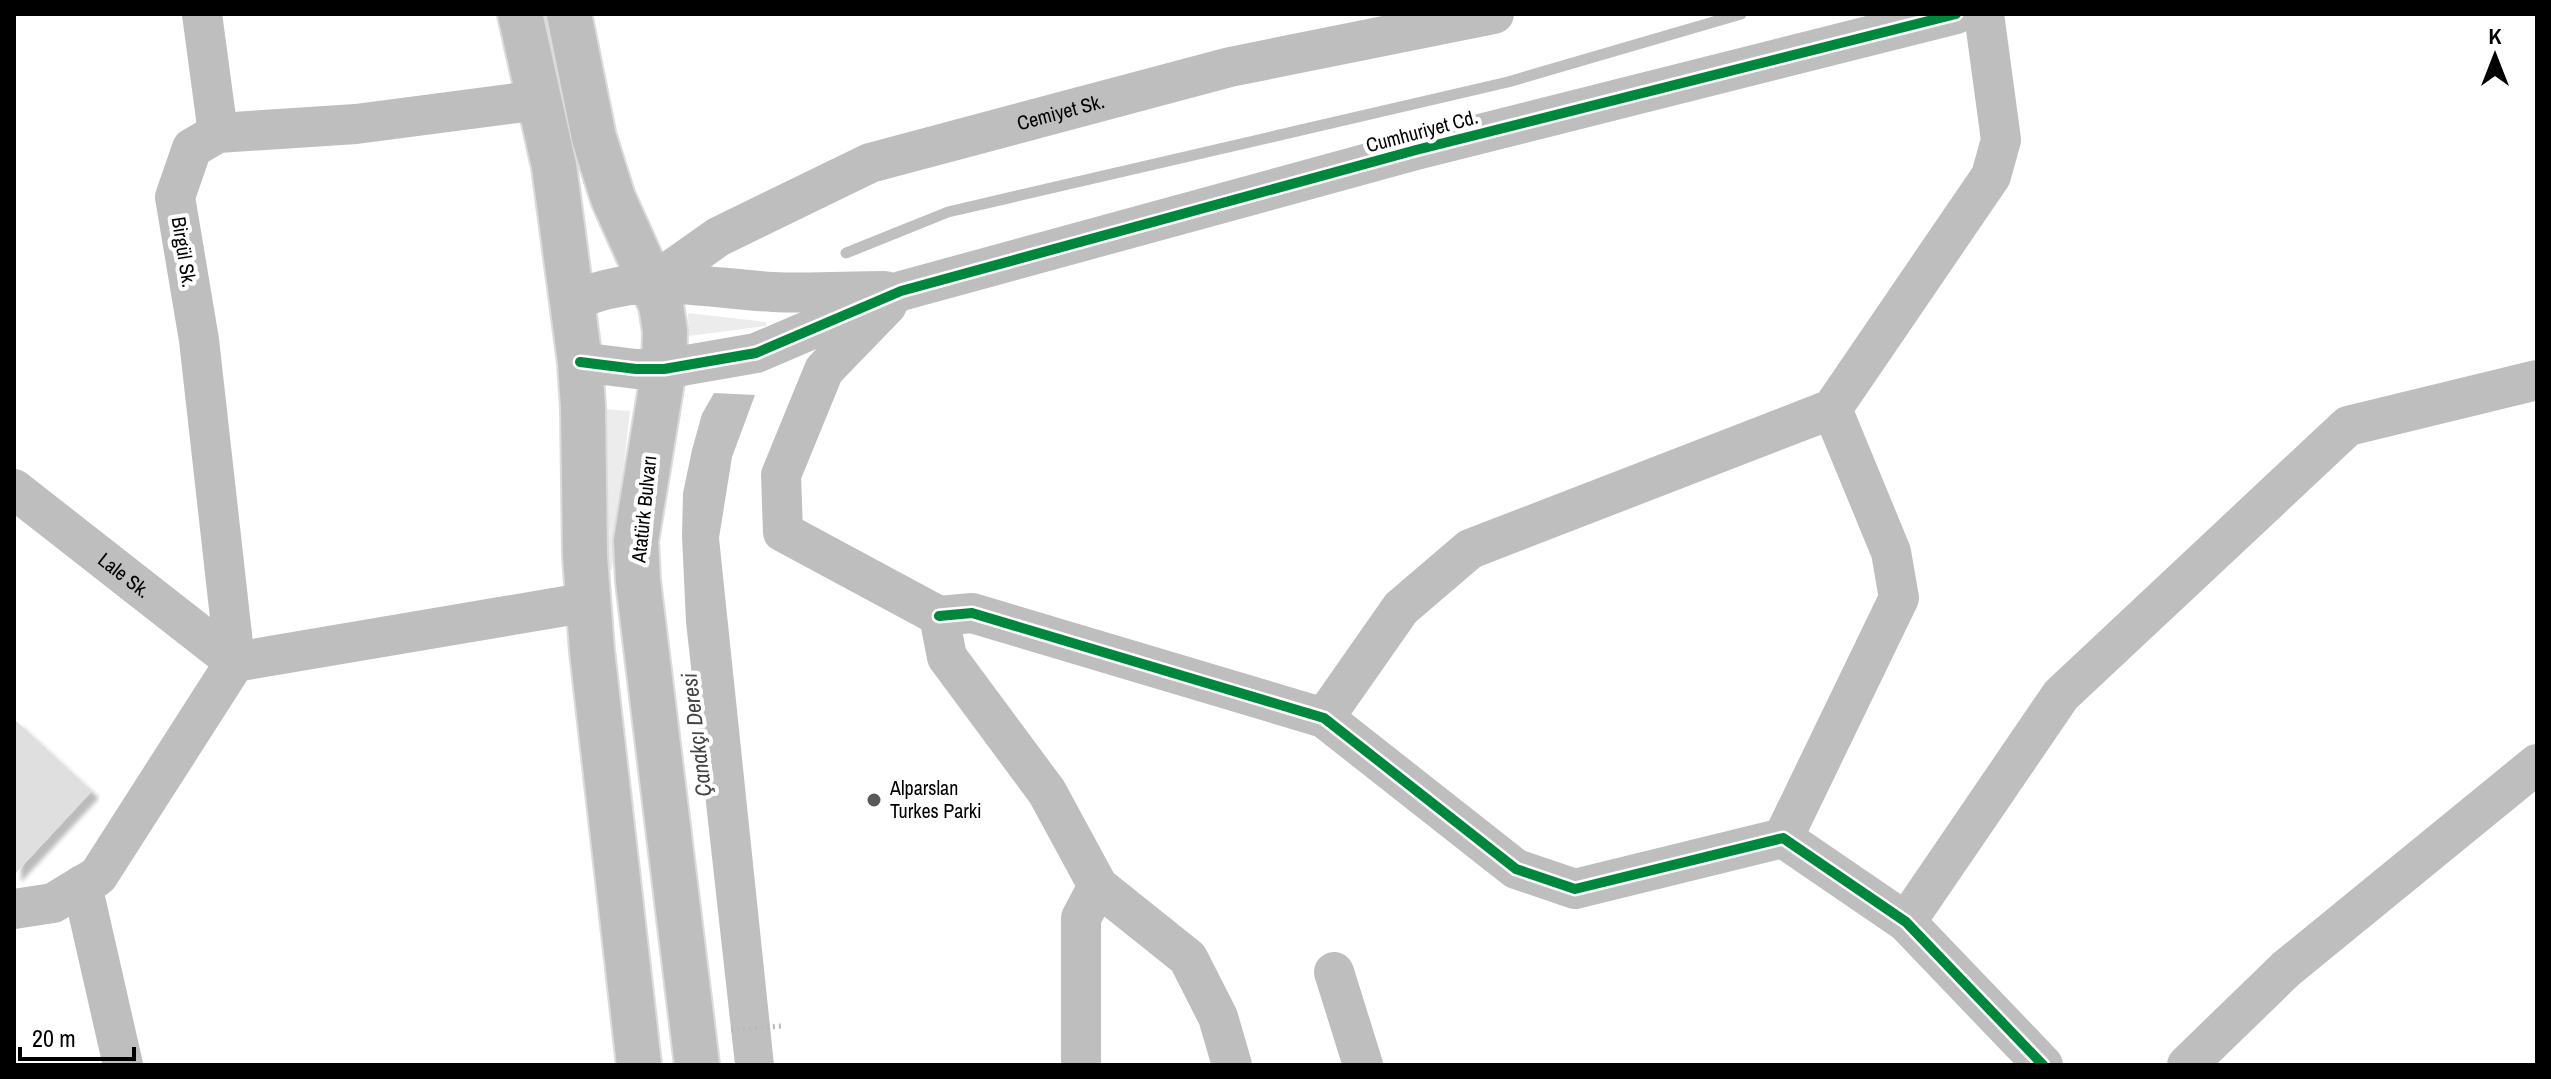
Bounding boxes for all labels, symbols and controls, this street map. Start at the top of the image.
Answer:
north arrow [2455,16,2535,96]
text: K [2488,21,2502,51]
street label: Cemiyet Sk. [1014,87,1107,136]
street label: Cumhuriyet Cd. [1363,103,1481,158]
street label: Birgül Sk. [166,215,203,289]
street label: Atatürk Bulvarı [624,454,663,565]
street label: Lale Sk. [93,546,156,604]
water label: Çanakçı Deresi [674,671,718,799]
place label: Alparslan Turkes Parki [889,774,982,824]
marker: Alparslan Turkes Parki [865,791,883,809]
scale bar [20,1011,134,1061]
text: 20 m [32,1022,76,1054]

